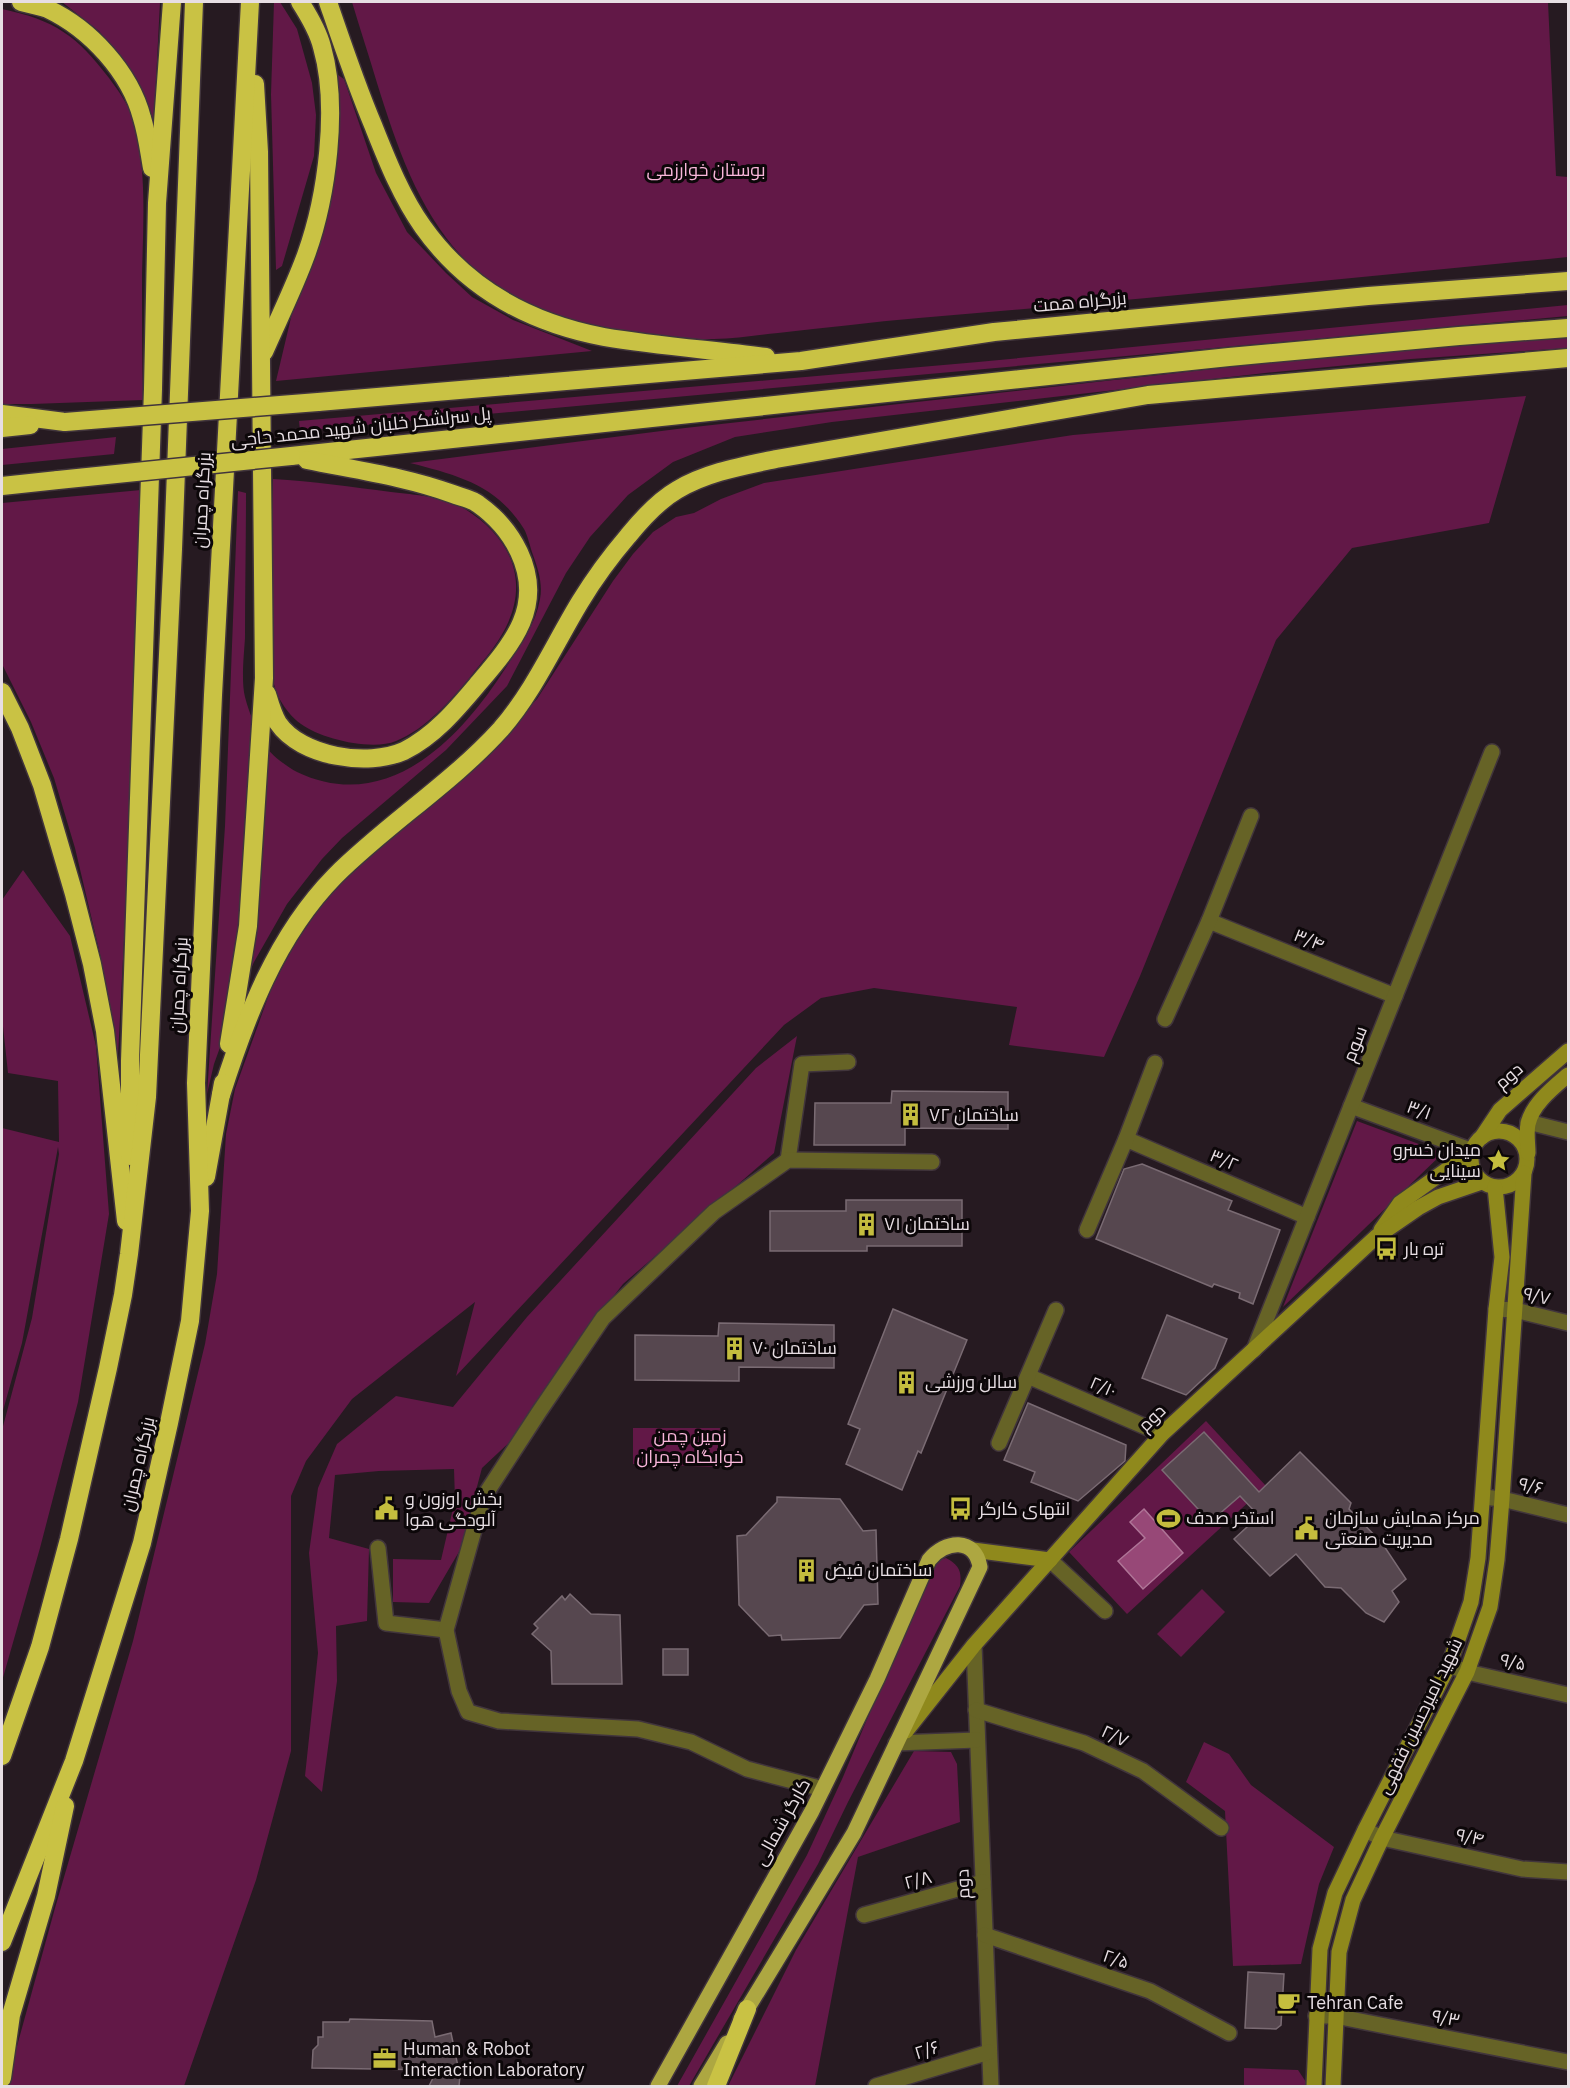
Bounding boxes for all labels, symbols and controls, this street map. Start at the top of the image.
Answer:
park label: بوستان خوارزمی [646,158,766,181]
street label: بزرگراه همت [1032,286,1127,317]
street label: پل سرلشکر خلبان شهید محمد حاجی [230,401,492,453]
street label: بزرگراه چمران [187,451,217,549]
street label: ۳/۴ [1291,923,1328,956]
street label: بزرگراه چمران [164,936,194,1034]
street label: سوم [1337,1023,1373,1065]
street label: دوم [1490,1057,1528,1095]
street label: ۳/۱ [1404,1095,1435,1125]
building icon: ساختمان ۷۲ [898,1102,924,1128]
place label: ساختمان ۷۲ [929,1103,1019,1126]
place label: میدان خسرو سینایی [1393,1138,1481,1182]
street label: ۳/۲ [1207,1143,1242,1176]
place icon: میدان خسرو سینایی [1486,1147,1512,1173]
building icon: ساختمان ۷۱ [853,1211,879,1237]
place label: ساختمان ۷۱ [884,1212,970,1235]
bus stop icon: تره بار [1373,1236,1399,1262]
place label: تره بار [1403,1237,1444,1260]
street label: ۹/۷ [1521,1281,1553,1310]
building icon: ساختمان ۷۰ [721,1335,747,1361]
place label: ساختمان ۷۰ [752,1336,837,1359]
building icon: سالن ورزشی [894,1369,920,1395]
place label: سالن ورزشی [925,1370,1017,1393]
street label: ۲/۱۰ [1087,1371,1120,1402]
street label: دوم [1133,1399,1171,1437]
street label: بزرگراه چمران [115,1414,161,1514]
park label: زمین چمن خوابگاه چمران [636,1424,744,1469]
street label: ۹/۶ [1516,1471,1546,1500]
place label: بخش اوزون و آلودگی هوا [405,1487,503,1531]
public building icon: بخش اوزون و آلودگی هوا [374,1496,400,1522]
bus stop icon: انتهای کارگر [948,1496,974,1522]
place label: انتهای کارگر [978,1497,1070,1520]
sports icon: استخر صدف [1155,1505,1181,1531]
place label: استخر صدف [1186,1506,1275,1529]
place label: مرکز همایش سازمان مدیریت صنعتی [1325,1506,1480,1550]
public building icon: مرکز همایش سازمان مدیریت صنعتی [1294,1515,1320,1541]
building icon: ساختمان فیض [794,1557,820,1583]
place label: ساختمان فیض [825,1558,932,1581]
street label: شهید امیرحسین فقهی [1372,1634,1467,1798]
street label: ۹/۵ [1498,1647,1528,1676]
street label: ۲/۷ [1098,1719,1133,1752]
street label: کارگر شمالی [748,1774,815,1869]
street label: ۹/۴ [1454,1822,1486,1851]
street label: ۲/۸ [902,1865,934,1894]
street label: دوم [950,1869,976,1899]
street label: ۲/۵ [1100,1943,1132,1974]
cafe icon: Tehran Cafe [1276,1990,1302,2016]
place label: Tehran Cafe [1307,1991,1403,2014]
street label: ۹/۳ [1430,2004,1462,2032]
street label: ۲/۶ [912,2035,942,2064]
place label: Human & Robot Interaction Laboratory [403,2037,585,2081]
office icon: Human & Robot Interaction Laboratory [372,2046,398,2072]

